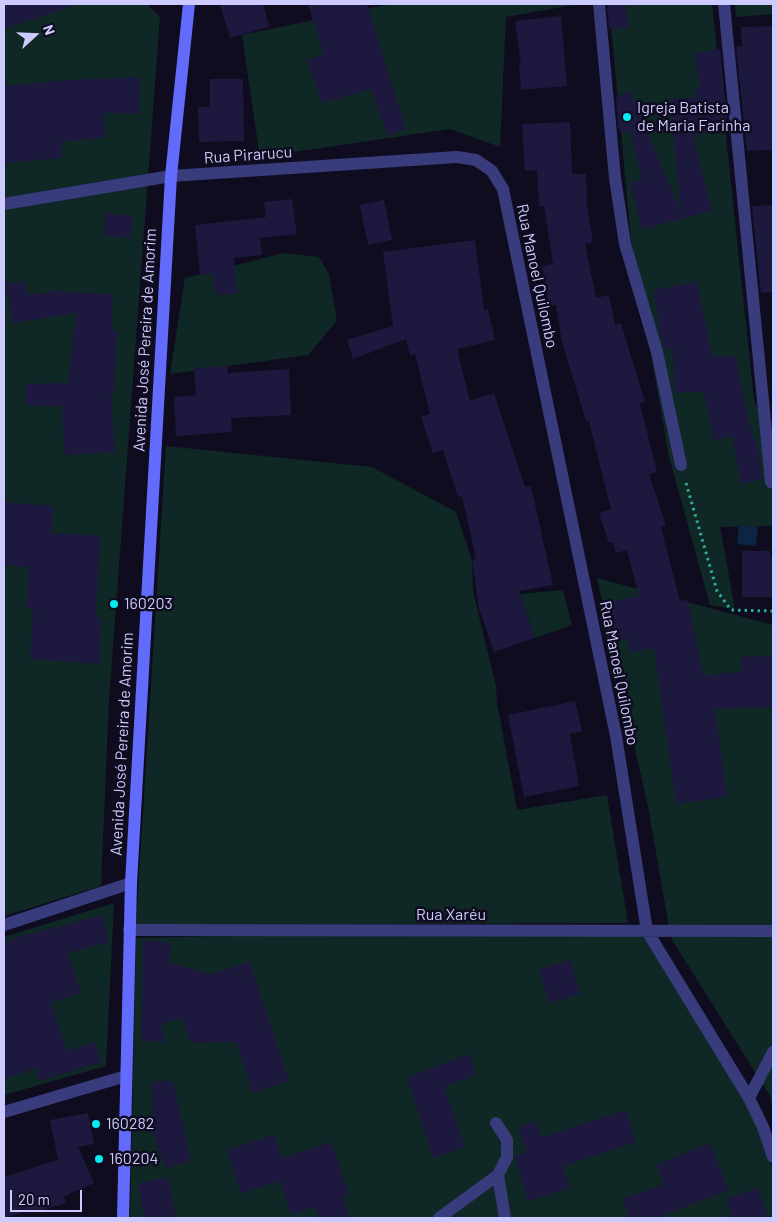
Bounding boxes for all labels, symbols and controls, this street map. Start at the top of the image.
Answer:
north arrow [10,10,60,60]
text: N [40,22,59,37]
place label: Igreja Batista de Maria Farinha [637,98,750,136]
marker: Igreja Batista de Maria Farinha [621,111,633,123]
street label: Rua Pirarucu [203,142,293,168]
street label: Rua Manoel Quilombo [512,202,562,350]
street label: Avenida José Pereira de Amorim [130,228,160,452]
place label: 160203 [124,594,173,614]
marker: 160203 [108,598,120,610]
street label: Rua Manoel Quilombo [596,599,642,747]
street label: Avenida José Pereira de Amorim [107,632,137,856]
street label: Rua Xaréu [416,905,486,925]
place label: 160282 [106,1114,154,1134]
marker: 160282 [90,1118,102,1130]
place label: 160204 [109,1149,158,1169]
marker: 160204 [93,1153,105,1165]
scale bar [12,1180,85,1212]
text: 20 m [18,1190,50,1208]

